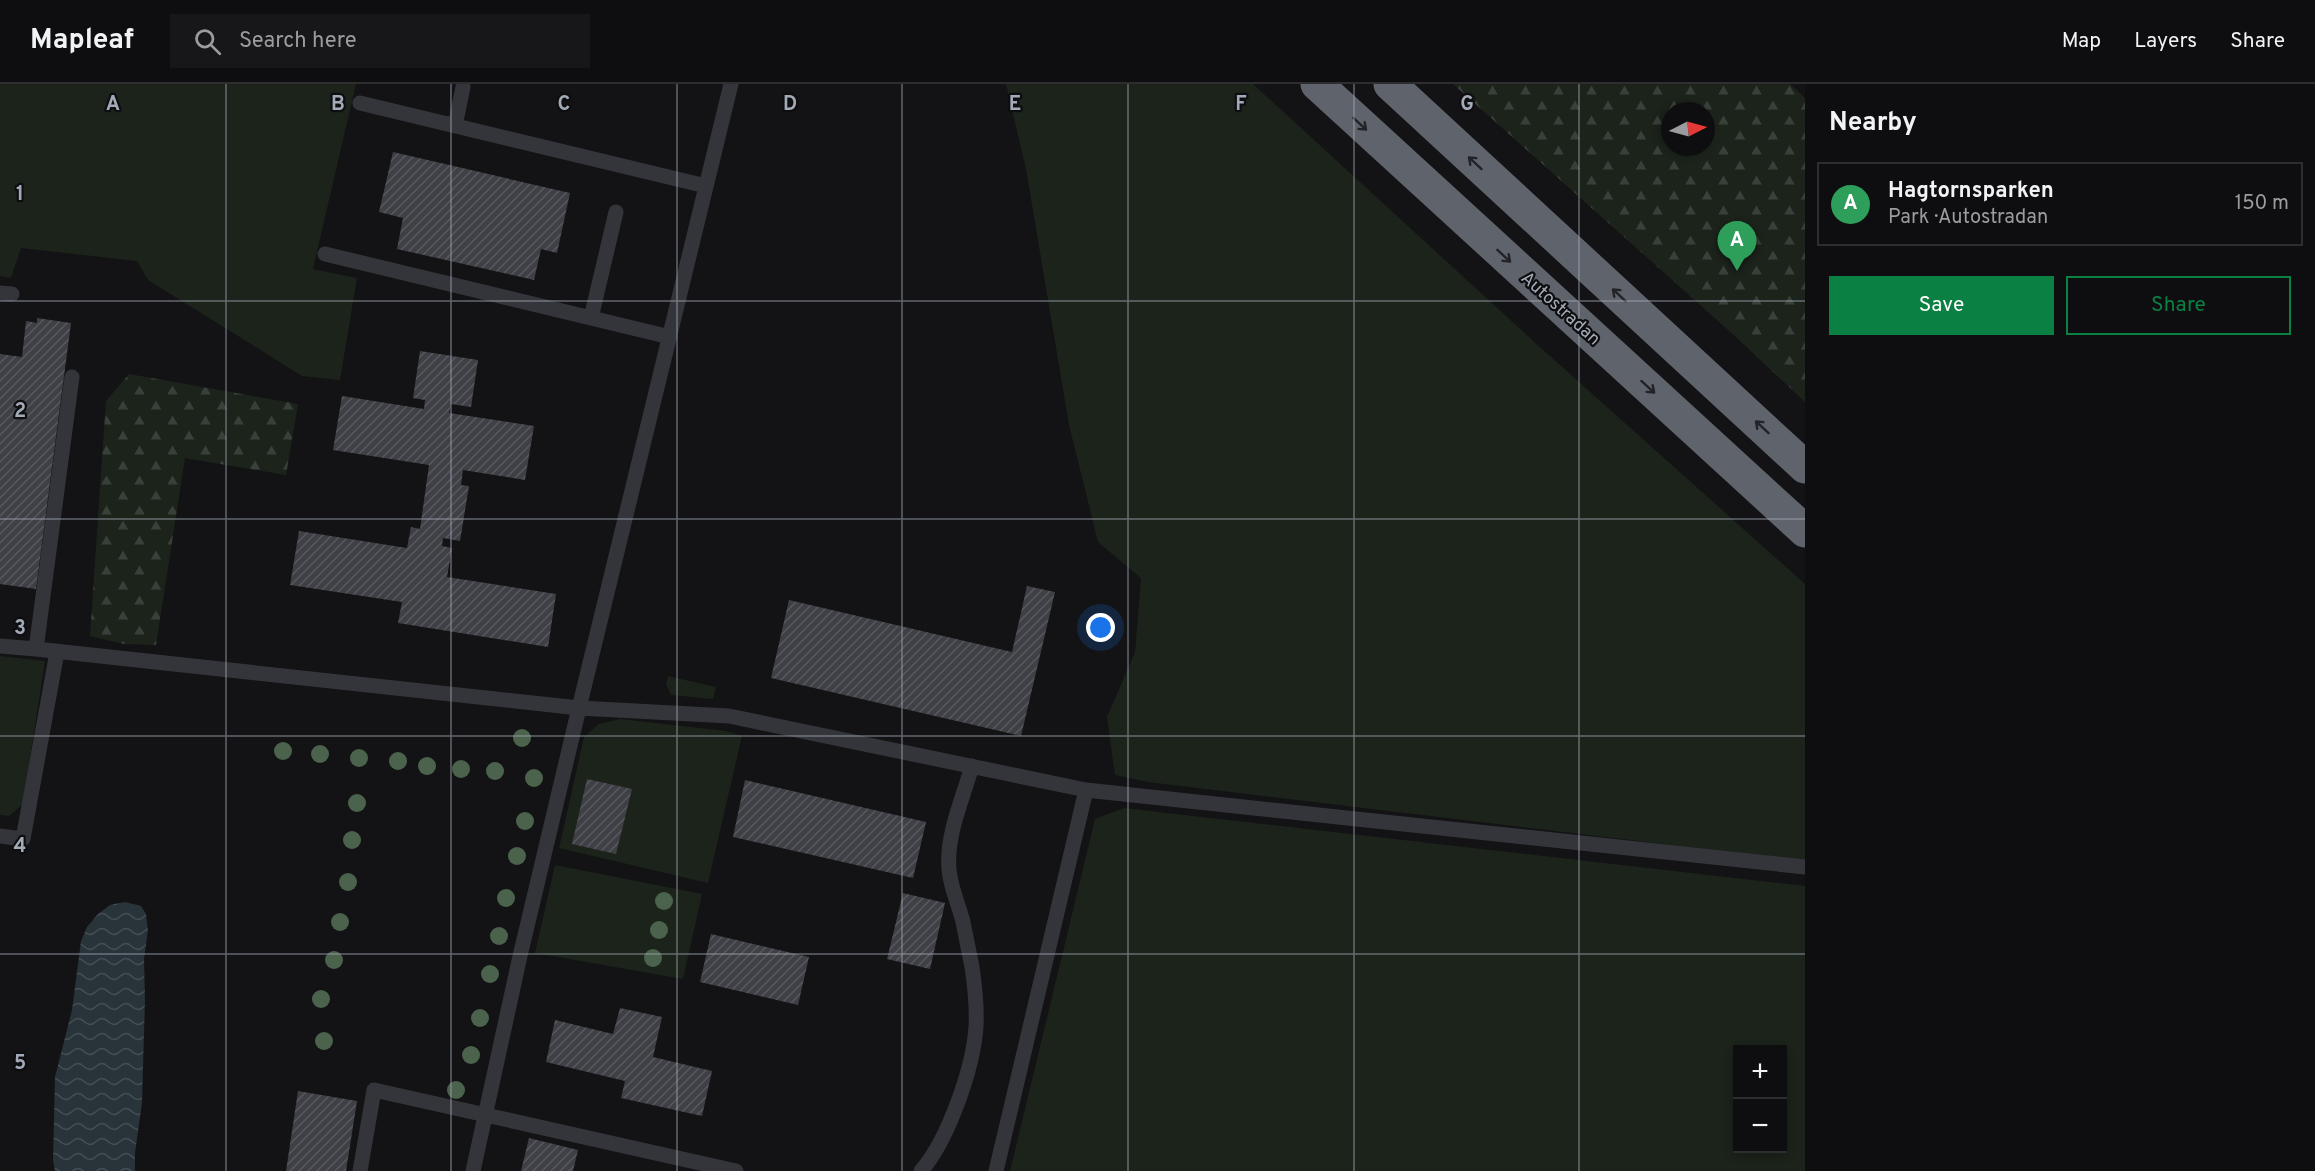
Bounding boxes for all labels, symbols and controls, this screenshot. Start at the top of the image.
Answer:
search box [170,14,590,68]
text: Mapleaf [30,23,134,59]
icon: search [191,25,224,58]
text: Search here [239,28,357,55]
text: Map [2062,28,2101,55]
text: Layers [2134,28,2197,55]
text: Share [2230,28,2285,55]
text: A [106,92,120,118]
text: B [331,92,345,118]
text: C [558,92,570,118]
text: D [783,92,797,118]
text: E [1009,92,1021,118]
text: F [1235,92,1247,118]
text: G [1460,92,1474,118]
north arrow [1661,102,1715,156]
text: Nearby [1829,107,1917,140]
one-way arrow [1352,116,1367,130]
one-way arrow [1468,156,1483,170]
text: Hagtornsparken [1888,178,2054,205]
text: 1 [16,182,24,208]
text: A [1843,191,1858,217]
text: 150 m [2235,191,2289,217]
text: Park · Autostradan [1888,205,2048,231]
pin: A [1718,222,1756,271]
one-way arrow [1496,249,1511,263]
street label: Autostradan [1515,267,1605,351]
button: Save [1829,276,2054,335]
button: Share [2066,276,2291,335]
one-way arrow [1611,288,1626,302]
one-way arrow [1640,380,1655,394]
text: 2 [14,399,26,425]
one-way arrow [1755,420,1770,434]
your location [1086,613,1115,642]
text: 3 [14,616,26,642]
text: 4 [14,834,26,860]
map controls [1733,1045,1787,1153]
button: + [1733,1045,1787,1099]
text: 5 [14,1051,26,1077]
button: − [1733,1099,1787,1153]

